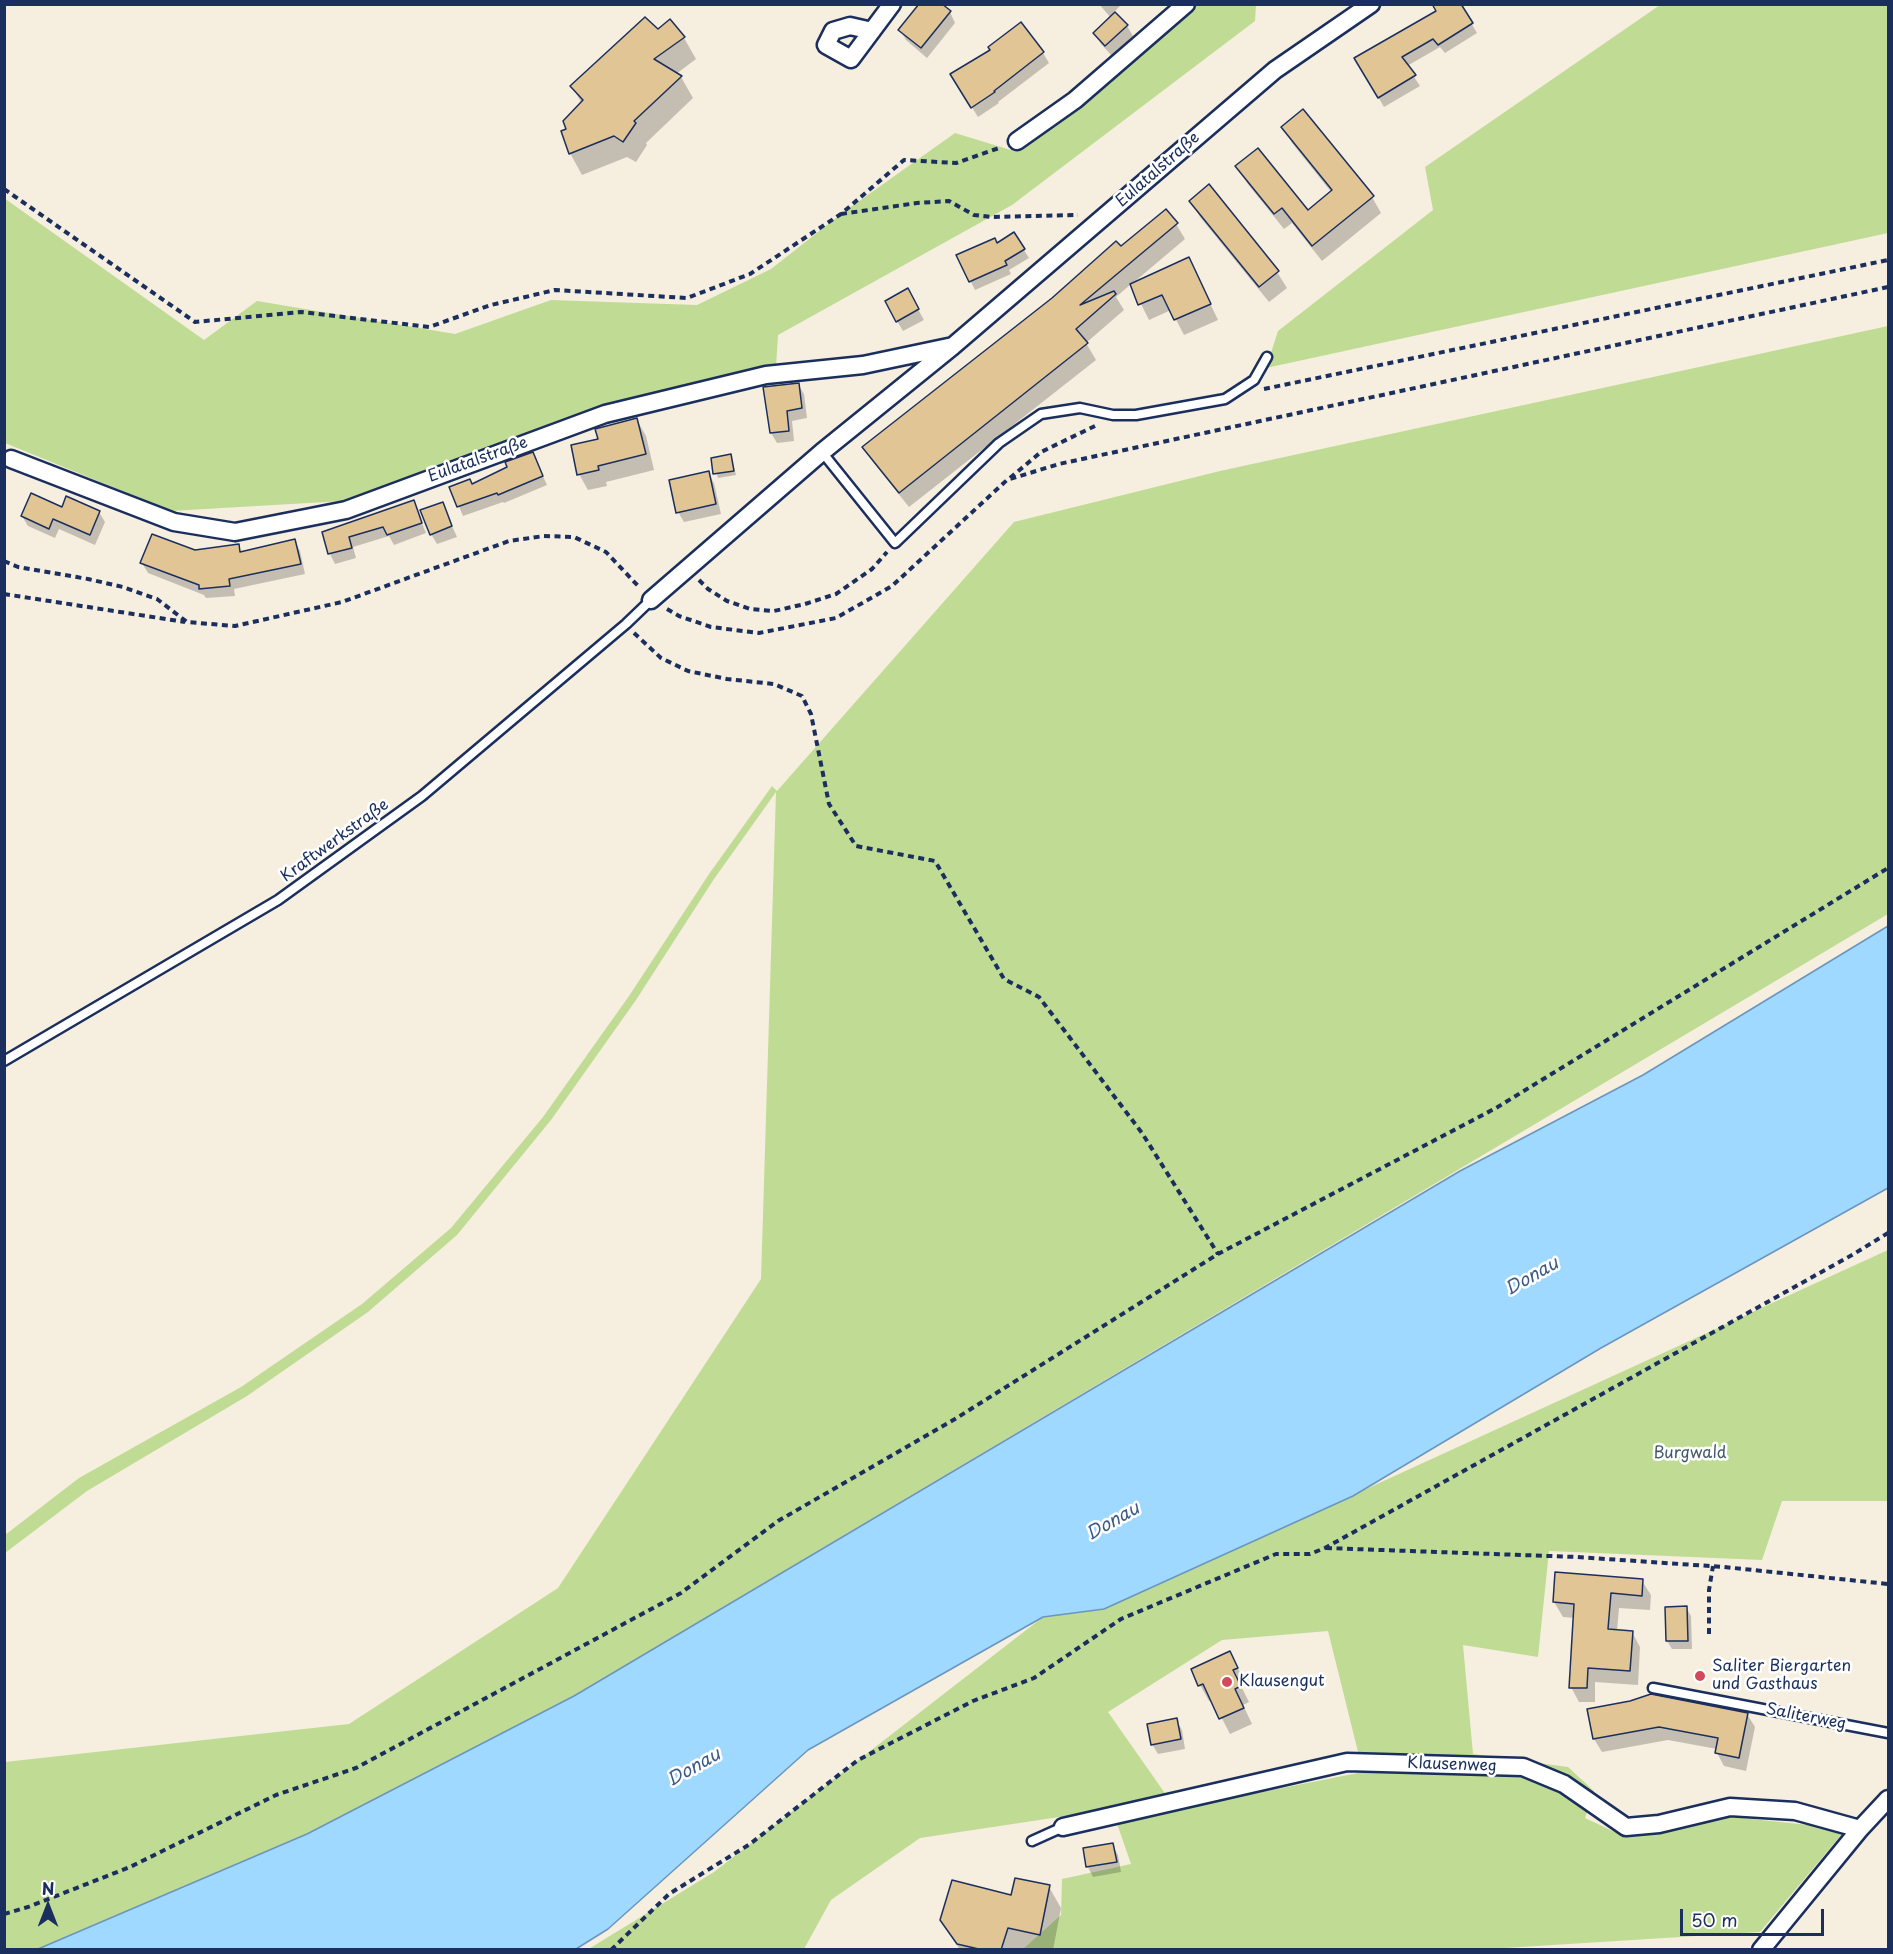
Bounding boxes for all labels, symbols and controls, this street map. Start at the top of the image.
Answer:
street label: Eulatalstraße [1112,128,1204,212]
street label: Eulatalstraße [426,433,530,487]
street label: Kraftwerkstraße [277,795,393,887]
water label: Donau [1501,1253,1563,1301]
park label: Burgwald [1653,1444,1727,1464]
water label: Donau [1082,1498,1144,1546]
place label: Saliter Biergarten und Gasthaus [1712,1657,1851,1695]
marker: Saliter Biergarten und Gasthaus [1693,1669,1707,1683]
place label: Klausengut [1239,1672,1325,1692]
marker: Klausengut [1220,1675,1234,1689]
street label: Saliterweg [1764,1700,1848,1734]
water label: Donau [663,1744,725,1792]
street label: Klausenweg [1407,1754,1497,1776]
north arrow [18,1876,78,1936]
text: N [42,1876,54,1900]
scale bar [1683,1897,1827,1935]
text: 50 m [1691,1906,1738,1933]

